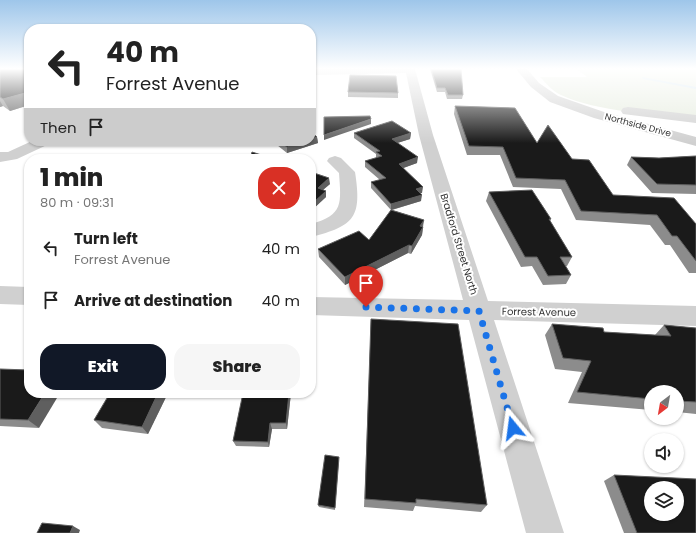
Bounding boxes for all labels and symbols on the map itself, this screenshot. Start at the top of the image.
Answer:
street label: Northside Drive [604,110,673,140]
street label: Bradford Street North [436,191,482,297]
pin [349,266,383,307]
street label: Forrest Avenue [502,304,576,320]
north arrow [644,385,684,425]
position arrow [492,407,534,449]

